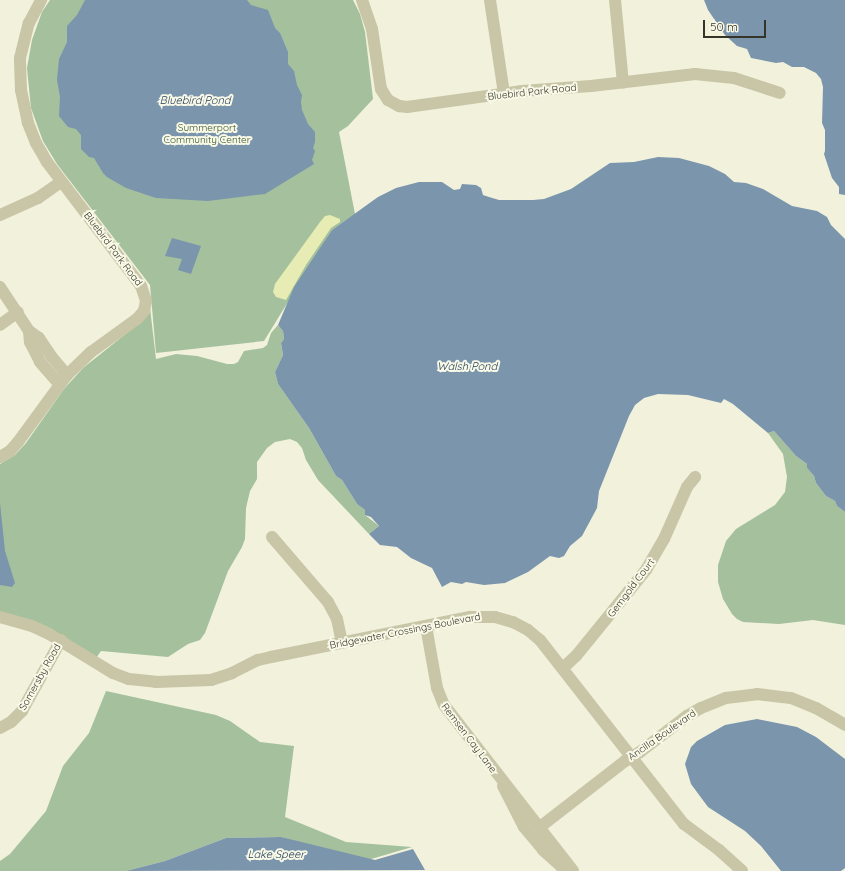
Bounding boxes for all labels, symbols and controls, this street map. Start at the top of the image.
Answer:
scale bar [705,12,768,38]
text: 50 m [710,19,738,34]
street label: Bluebird Park Road [487,81,577,103]
water label: Bluebird Pond [160,93,230,107]
park label: Summerport Community Center [163,121,251,144]
street label: Bluebird Park Road [81,210,145,288]
water label: Walsh Pond [437,359,497,373]
street label: Gemgold Court [605,556,657,620]
street label: Bridgewater Crossings Boulevard [328,610,482,652]
street label: Somersby Road [17,642,63,712]
street label: Remsen Cay Lane [439,701,499,775]
street label: Ancilla Boulevard [626,707,698,763]
water label: Lake Speer [248,847,304,861]

